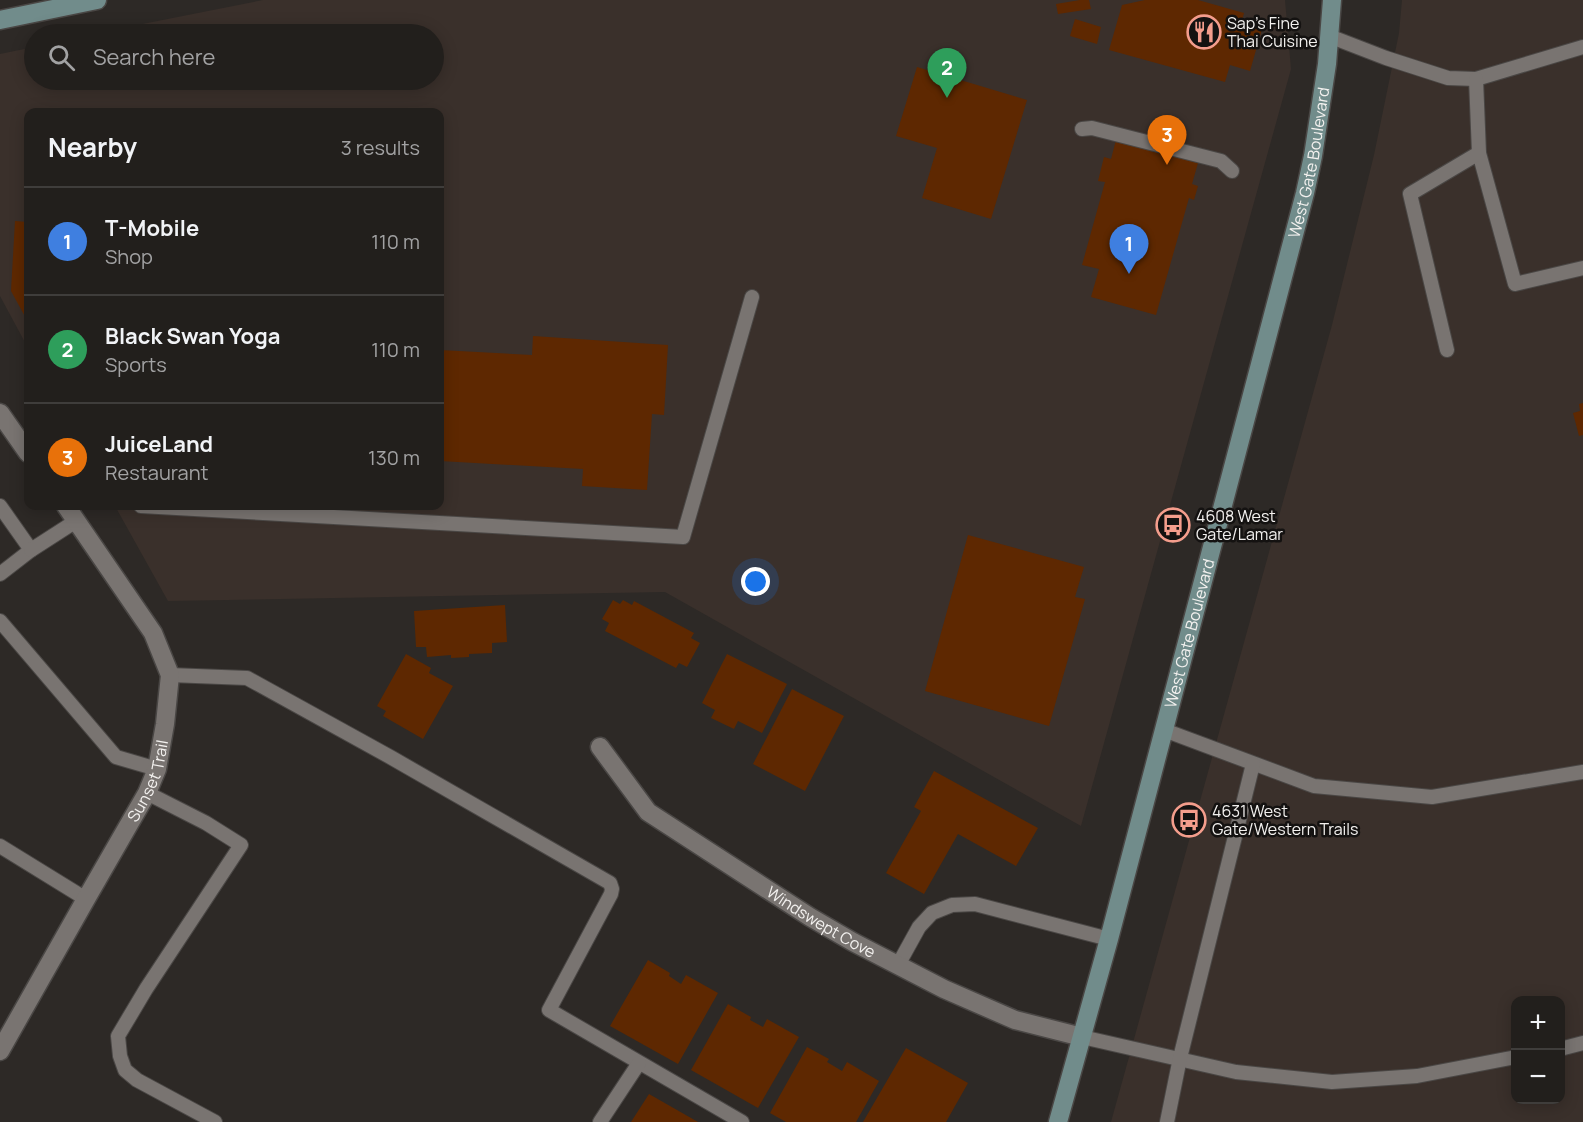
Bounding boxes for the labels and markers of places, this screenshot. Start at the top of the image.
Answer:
place label: Sap's Fine Thai Cuisine [1227,12,1318,52]
restaurant icon: Sap's Fine Thai Cuisine [1186,14,1222,50]
pin: 2 [928,48,966,98]
pin: 3 [1148,116,1186,165]
pin: 1 [1110,224,1148,274]
place label: 4608 West Gate/Lamar [1196,505,1283,545]
bus stop icon: 4608 West Gate/Lamar [1155,507,1191,543]
place label: 4631 West Gate/Western Trails [1212,800,1358,840]
bus stop icon: 4631 West Gate/Western Trails [1171,802,1207,838]

